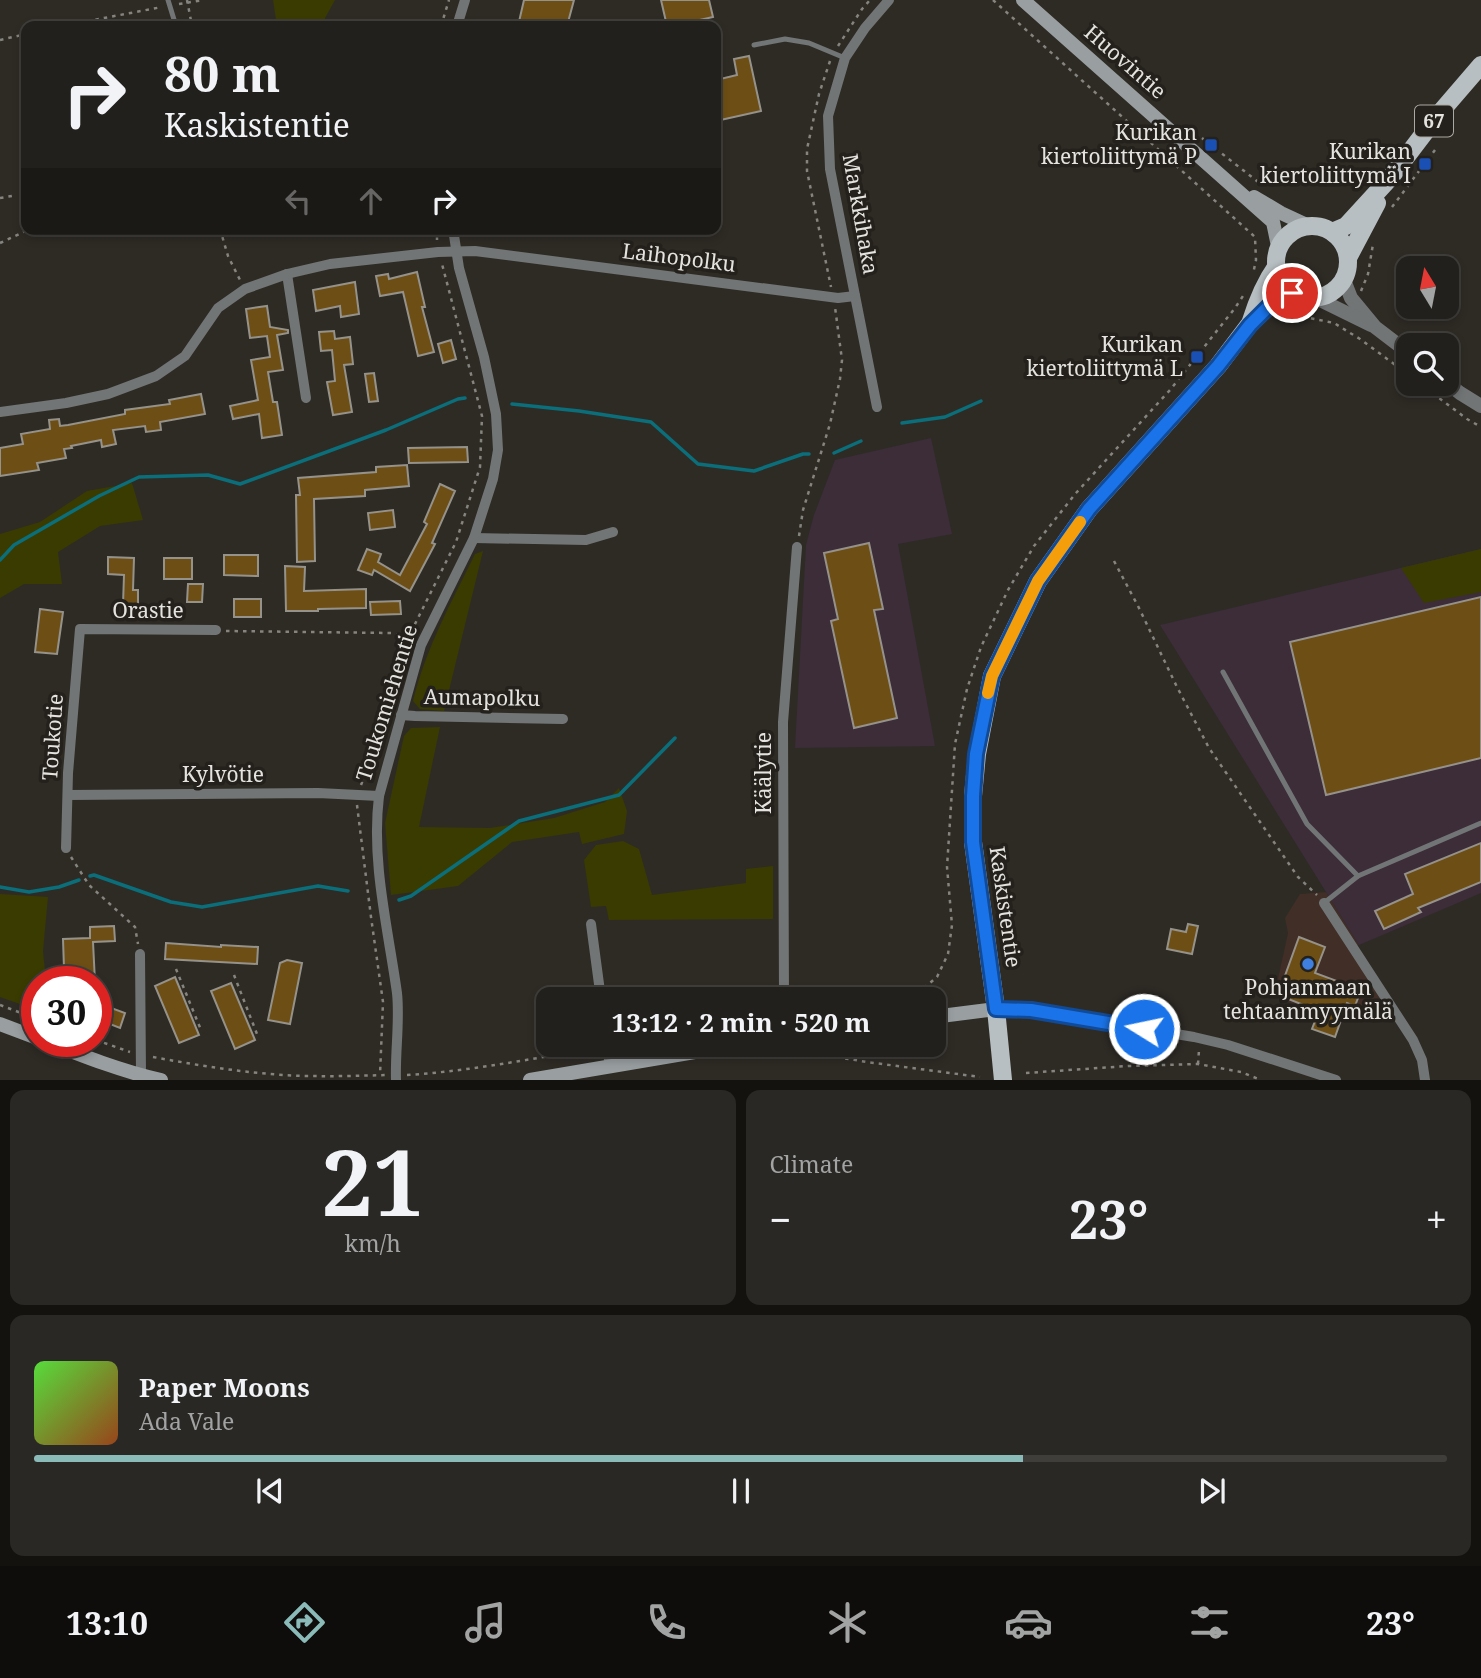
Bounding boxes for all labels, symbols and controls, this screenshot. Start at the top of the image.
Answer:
street label: Huovintie [1079,18,1173,105]
text: 80 m [164,40,280,106]
icon: right [49,49,140,140]
text: Kaskistentie [164,103,350,146]
road number: 67 [1415,105,1453,136]
place label: Kurikan kiertoliittymä P [1041,118,1197,170]
marker: Kurikan kiertoliittymä P [1203,137,1219,153]
place label: Kurikan kiertoliittymä I [1260,137,1411,189]
street label: Markkihaka [837,151,885,276]
marker: Kurikan kiertoliittymä I [1417,156,1433,172]
icon: left [279,182,317,220]
icon: ahead [352,182,390,220]
icon: right [425,182,463,220]
street label: Laihopolku [621,236,738,278]
north arrow [1396,256,1460,318]
map controls [1396,256,1459,396]
pin [1262,263,1322,323]
icon: arrive [1273,274,1311,312]
place label: Kurikan kiertoliittymä L [1027,330,1183,382]
button: search [1396,333,1459,396]
marker: Kurikan kiertoliittymä L [1189,349,1205,365]
street label: Orastie [112,596,184,624]
street label: Toukomiehentie [349,621,423,785]
street label: Aumapolku [424,682,541,712]
street label: Toukotie [35,693,69,781]
street label: Käälytie [749,732,777,814]
street label: Kylvötie [182,760,264,788]
street label: Kaskistentie [984,845,1028,969]
marker: Pohjanmaan tehtaanmyymälä [1300,956,1316,972]
speed limit sign: 30 [21,966,112,1057]
place label: Pohjanmaan tehtaanmyymälä [1223,973,1393,1025]
position arrow [1107,992,1181,1066]
text: 13:12 · 2 min · 520 m [611,1004,871,1040]
text: 21 [321,1119,424,1243]
text: Climate [770,1148,853,1180]
text: 23° [1069,1183,1148,1254]
text: − [770,1193,792,1245]
text: + [1426,1193,1447,1245]
text: km/h [345,1227,401,1259]
text: Paper Moons [139,1369,310,1405]
text: Ada Vale [139,1405,234,1437]
icon: previous [251,1472,289,1510]
icon: pause [722,1472,760,1510]
icon: next [1193,1472,1231,1510]
icon: directions [280,1598,329,1647]
icon: music [461,1598,510,1647]
icon: phone [642,1598,691,1647]
icon: climate [823,1598,872,1647]
icon: car [1004,1598,1053,1647]
icon: filters [1185,1598,1234,1647]
text: 13:10 [66,1601,148,1644]
text: 23° [1366,1601,1415,1644]

